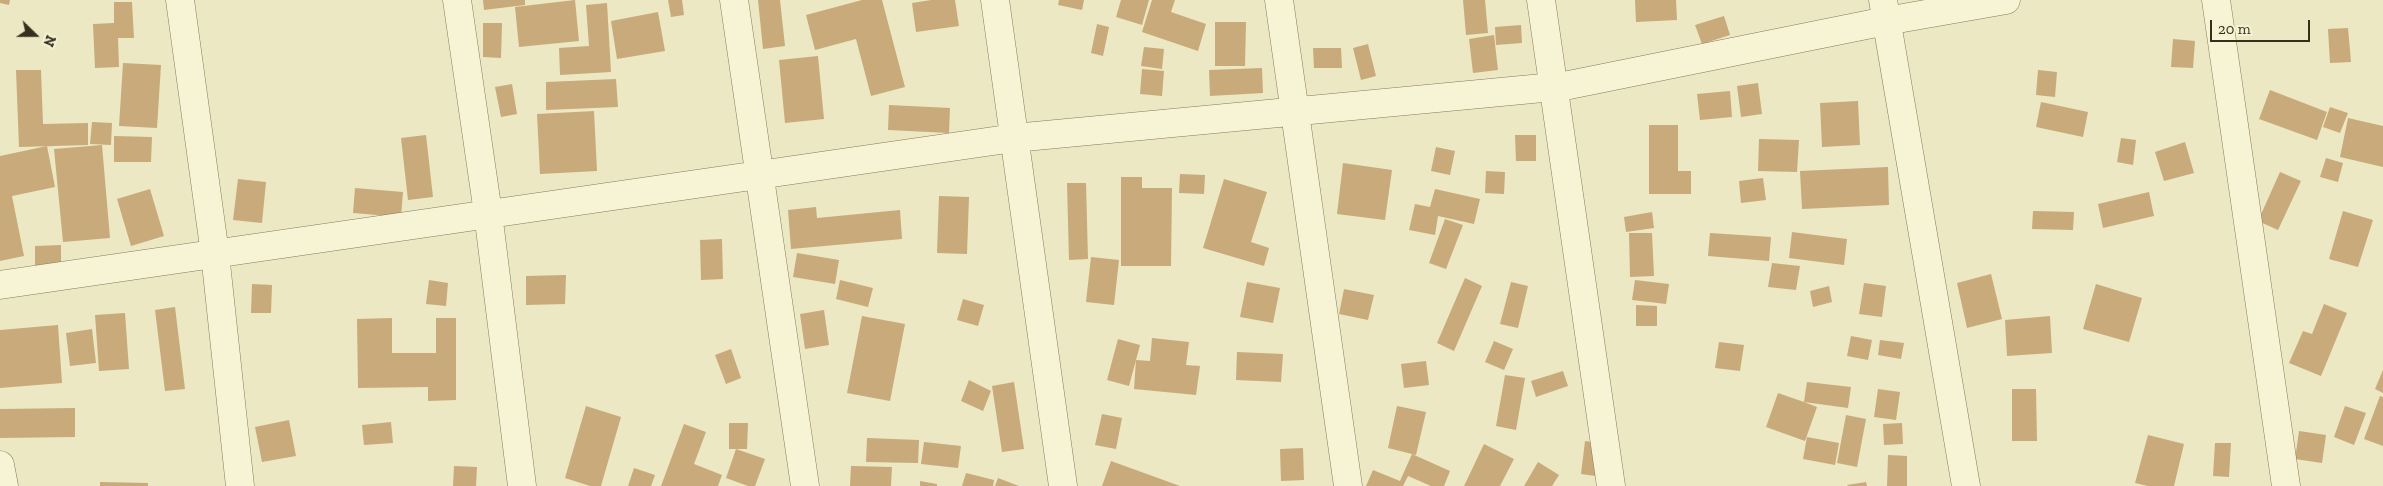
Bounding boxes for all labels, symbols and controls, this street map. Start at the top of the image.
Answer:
north arrow [10,10,60,60]
scale bar [2213,10,2313,42]
text: 20 m [2218,20,2251,38]
text: N [40,33,59,49]

